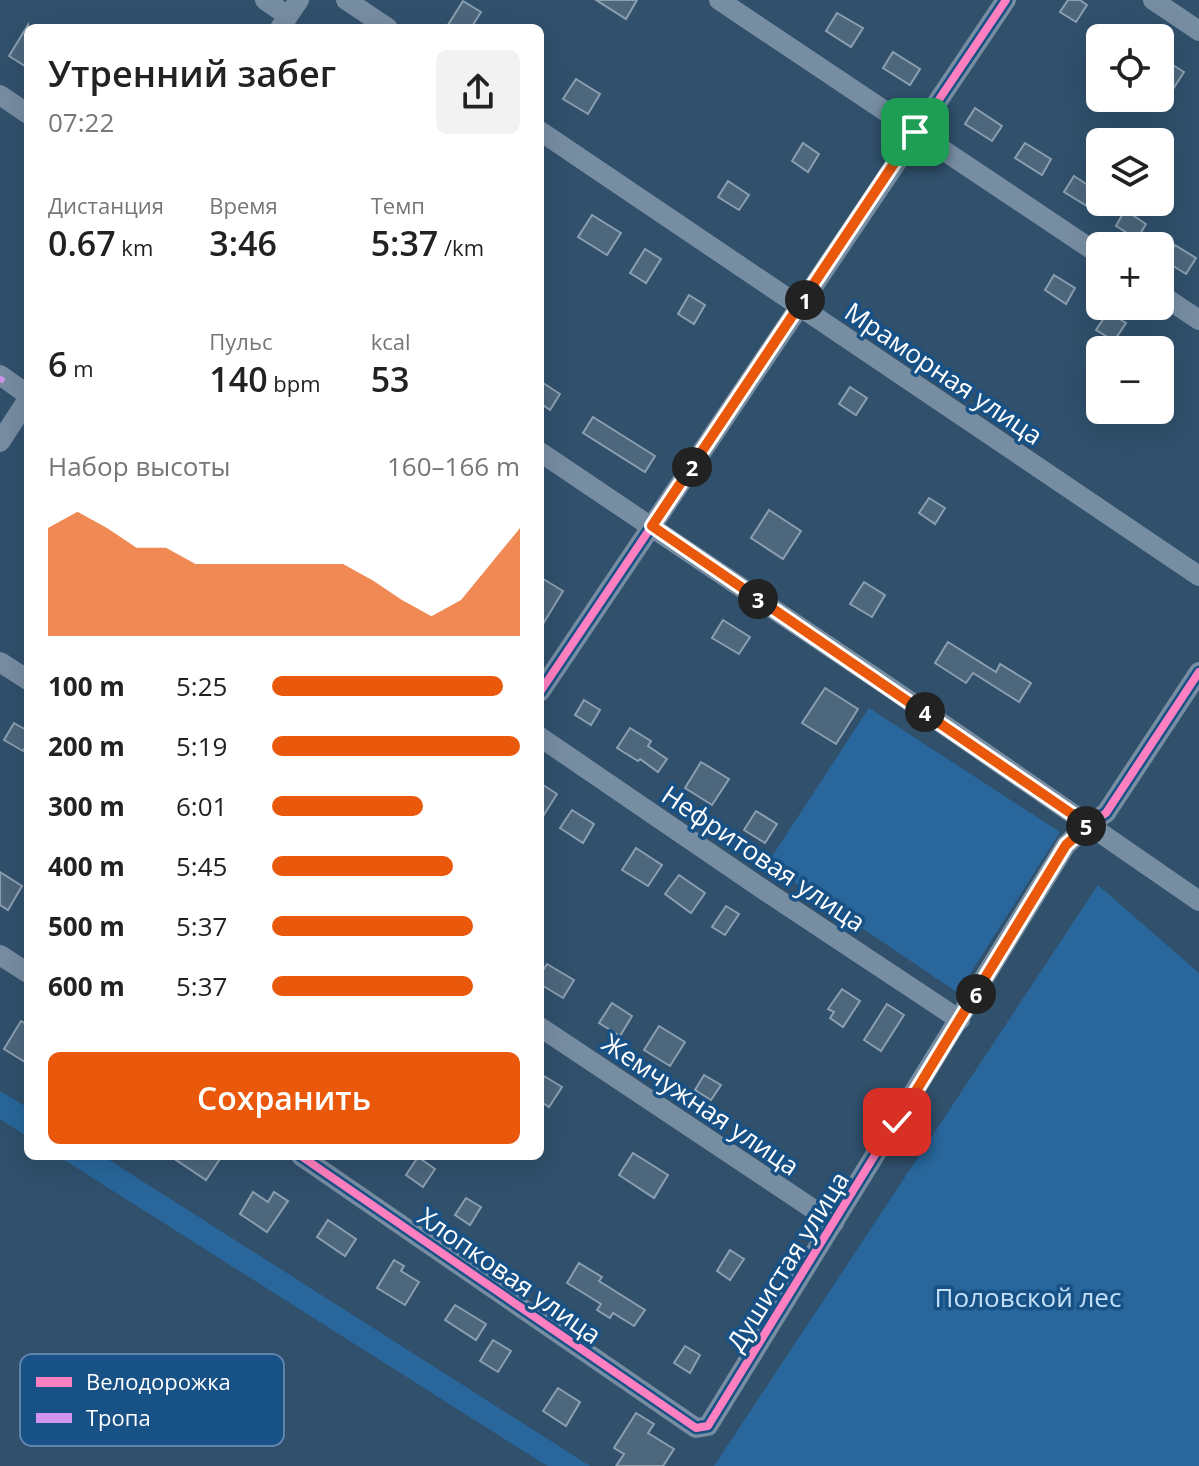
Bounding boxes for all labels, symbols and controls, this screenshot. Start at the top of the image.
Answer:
map controls [1086,24,1174,424]
button: locate [1086,24,1174,112]
text: Утренний забег [48,49,336,98]
button: share [436,50,520,134]
pin [881,98,949,166]
text: 07:22 [48,104,114,140]
icon: arrive [893,110,937,154]
button: layers [1086,128,1174,216]
text: Дистанция [48,190,164,220]
text: Время [209,190,278,220]
text: Темп [371,190,425,220]
text: 0.67 [48,220,116,266]
text: 3:46 [209,220,277,266]
text: 5:37 [371,220,438,266]
text: km [116,232,153,262]
text: /km [438,232,484,262]
button: + [1086,232,1174,320]
pin: 1 [785,280,825,320]
text: 1 [799,285,811,315]
street label: Мраморная улица [838,293,1050,453]
text: Пульс [209,326,272,356]
text: kcal [371,326,411,356]
button: − [1086,336,1174,424]
text: 6 [48,341,67,387]
text: m [67,353,94,383]
text: 140 [209,356,268,402]
text: 53 [371,356,410,402]
text: bpm [268,368,321,398]
pin: 2 [672,447,712,487]
text: Набор высоты [48,448,231,484]
text: 160–166 m [387,448,520,484]
text: 2 [686,452,698,482]
pin: 3 [738,579,778,619]
text: 3 [752,584,764,614]
text: 100 m [48,668,125,704]
text: 5:25 [176,668,227,704]
pin: 4 [905,692,945,732]
text: 4 [919,697,931,727]
text: 200 m [48,728,125,764]
text: 5:19 [176,728,227,764]
street label: Нефритовая улица [655,776,873,940]
text: 300 m [48,788,125,824]
text: 6:01 [176,788,227,824]
pin: 5 [1066,806,1106,846]
text: 5 [1080,811,1092,841]
text: 400 m [48,848,125,884]
text: 5:45 [176,848,227,884]
text: 500 m [48,908,125,944]
text: 5:37 [176,908,227,944]
text: 600 m [48,968,125,1004]
text: 5:37 [176,968,227,1004]
pin: 6 [956,974,996,1014]
text: 6 [970,979,982,1009]
street label: Жемчужная улица [595,1025,807,1183]
button: Сохранить [48,1052,520,1144]
pin [863,1088,931,1156]
icon: check [875,1100,919,1144]
street label: Душистая улица [717,1164,857,1358]
street label: Хлопковая улица [411,1198,609,1352]
park label: Половской лес [935,1279,1121,1315]
legend [20,1354,284,1446]
text: Велодорожка [86,1366,231,1396]
text: Тропа [86,1402,151,1432]

